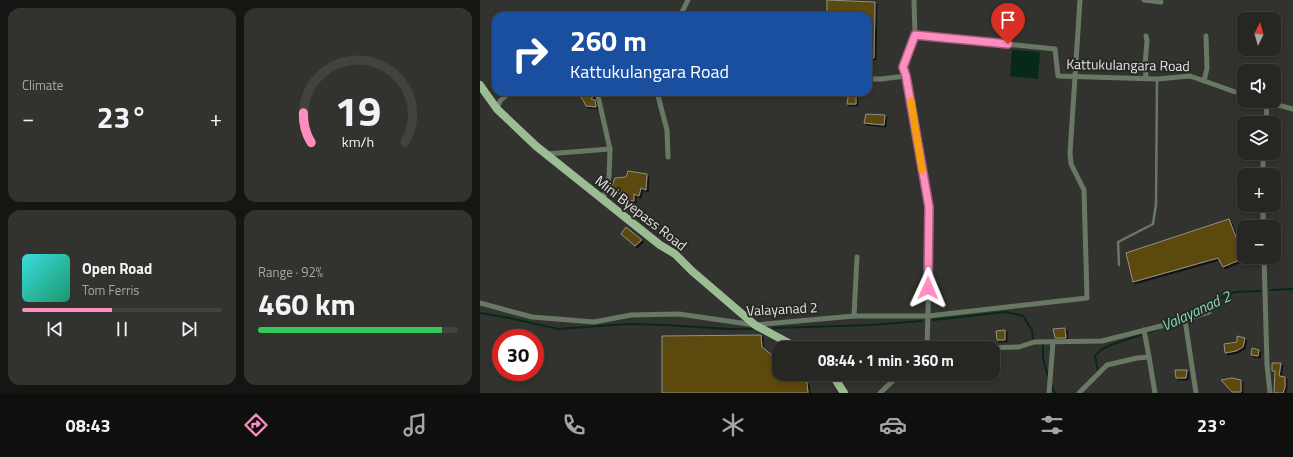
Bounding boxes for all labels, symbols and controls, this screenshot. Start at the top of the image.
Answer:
pin [991,3,1025,44]
icon: arrive [997,9,1019,31]
north arrow [1237,12,1281,56]
map controls [1237,12,1281,264]
text: 260 m [570,19,647,62]
icon: right [504,28,556,80]
street label: Kattukulangara Road [1066,53,1190,76]
text: Kattukulangara Road [570,58,729,85]
button: sound [1237,64,1281,108]
text: Climate [22,75,63,95]
text: 19 [335,79,381,142]
text: 23° [97,94,147,140]
text: − [22,101,34,135]
text: + [210,101,222,135]
button: layers [1237,116,1281,160]
text: km/h [342,130,374,152]
button: + [1237,168,1281,212]
street label: Mini Byepass Road [591,170,692,255]
button: − [1237,220,1281,264]
text: Open Road [82,257,152,280]
text: Range · 92% [258,262,323,282]
position arrow [907,267,949,309]
text: Tom Ferris [82,280,139,300]
text: 460 km [258,281,356,327]
water label: Valayanad 2 [1157,284,1235,337]
street label: Valayanad 2 [746,296,818,321]
icon: previous [44,318,66,340]
icon: pause [111,318,133,340]
icon: next [178,318,200,340]
speed limit sign: 30 [492,329,544,381]
text: 08:44 · 1 min · 360 m [818,349,954,372]
icon: directions [242,411,270,439]
icon: music [401,411,429,439]
icon: phone [560,411,588,439]
icon: climate [719,411,747,439]
icon: car [879,411,907,439]
icon: filters [1038,411,1066,439]
text: 08:43 [66,412,111,439]
text: 23° [1197,412,1227,439]

